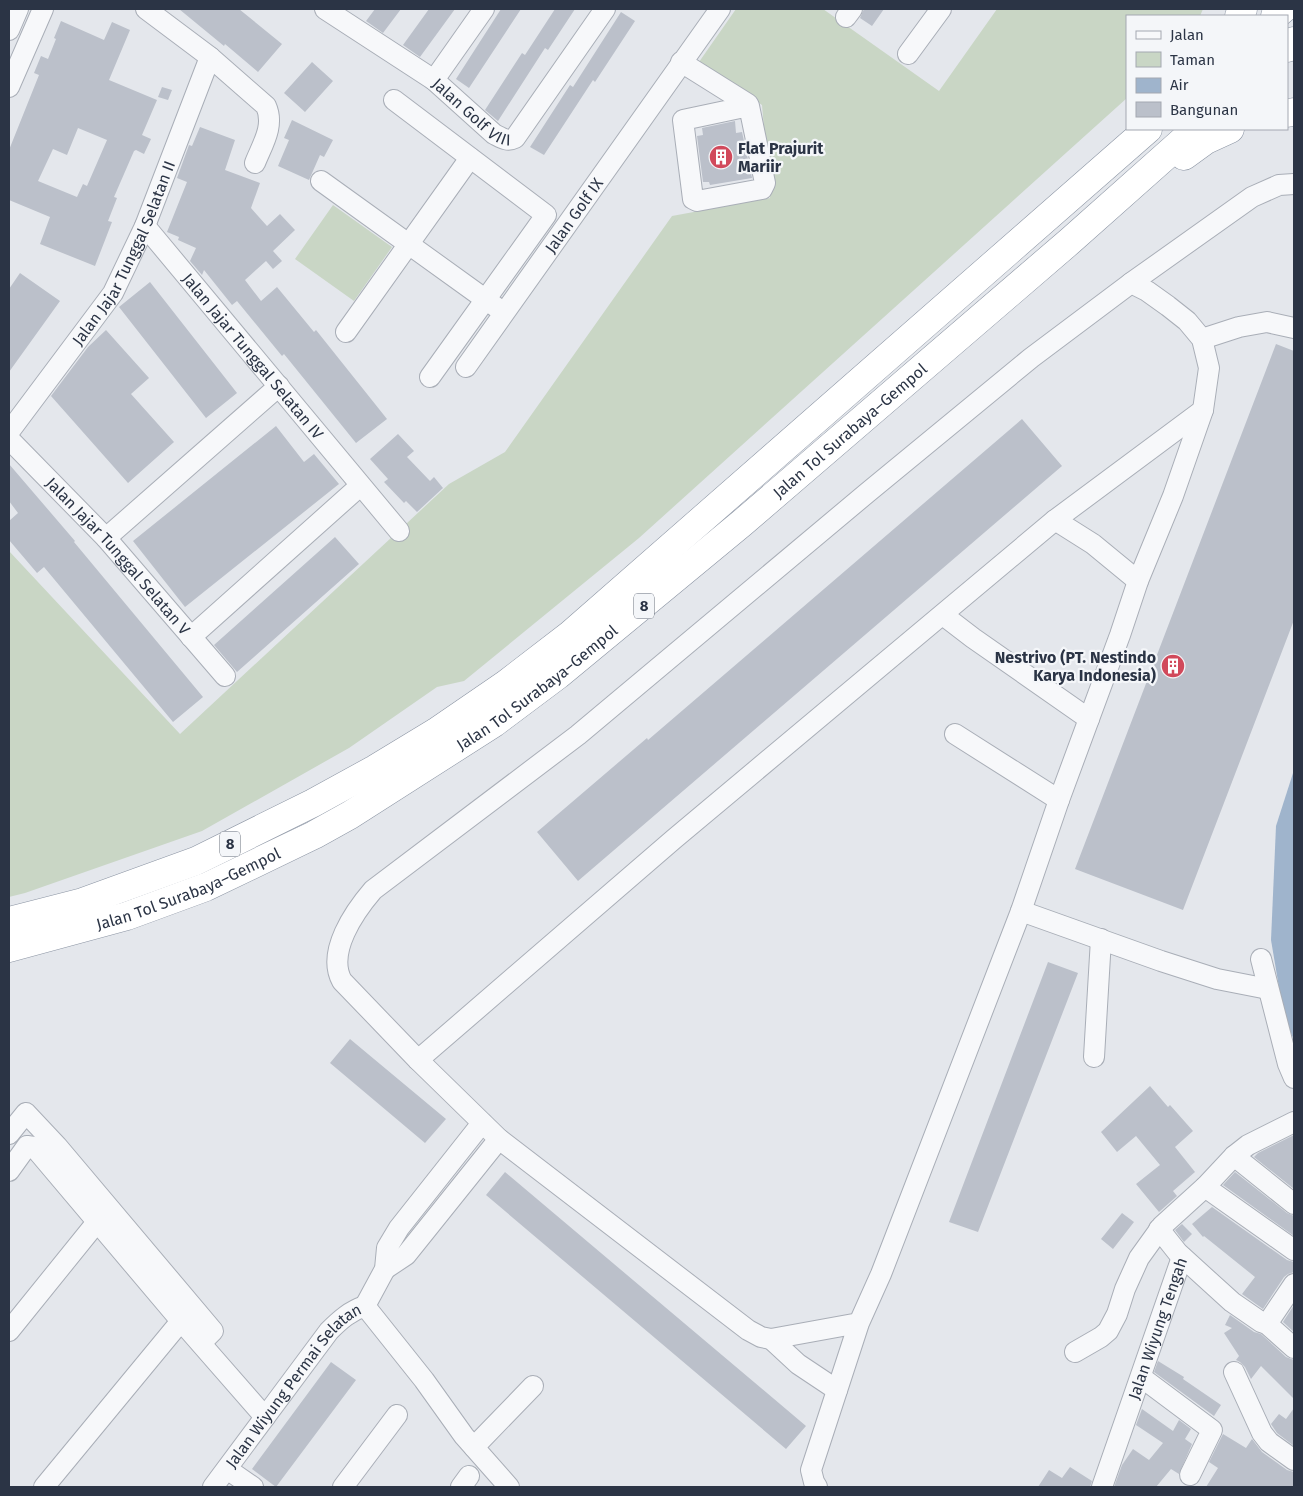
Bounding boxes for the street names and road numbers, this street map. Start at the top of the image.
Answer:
street label: Jalan Golf VIII [429,74,511,149]
street label: Jalan Jajar Tunggal Selatan II [68,158,179,349]
street label: Jalan Golf IX [541,174,607,257]
street label: Jalan Jajar Tunggal Selatan IV [179,269,328,443]
street label: Jalan Tol Surabaya–Gempol [769,359,931,502]
street label: Jalan Jajar Tunggal Selatan V [42,473,194,638]
road number: 8 [634,594,654,618]
street label: Jalan Tol Surabaya–Gempol [453,620,621,754]
road number: 8 [220,832,240,856]
street label: Jalan Tol Surabaya–Gempol [94,843,283,933]
street label: Jalan Wiyung Tengah [1124,1255,1191,1402]
street label: Jalan Wiyung Permai Selatan [221,1299,364,1471]

